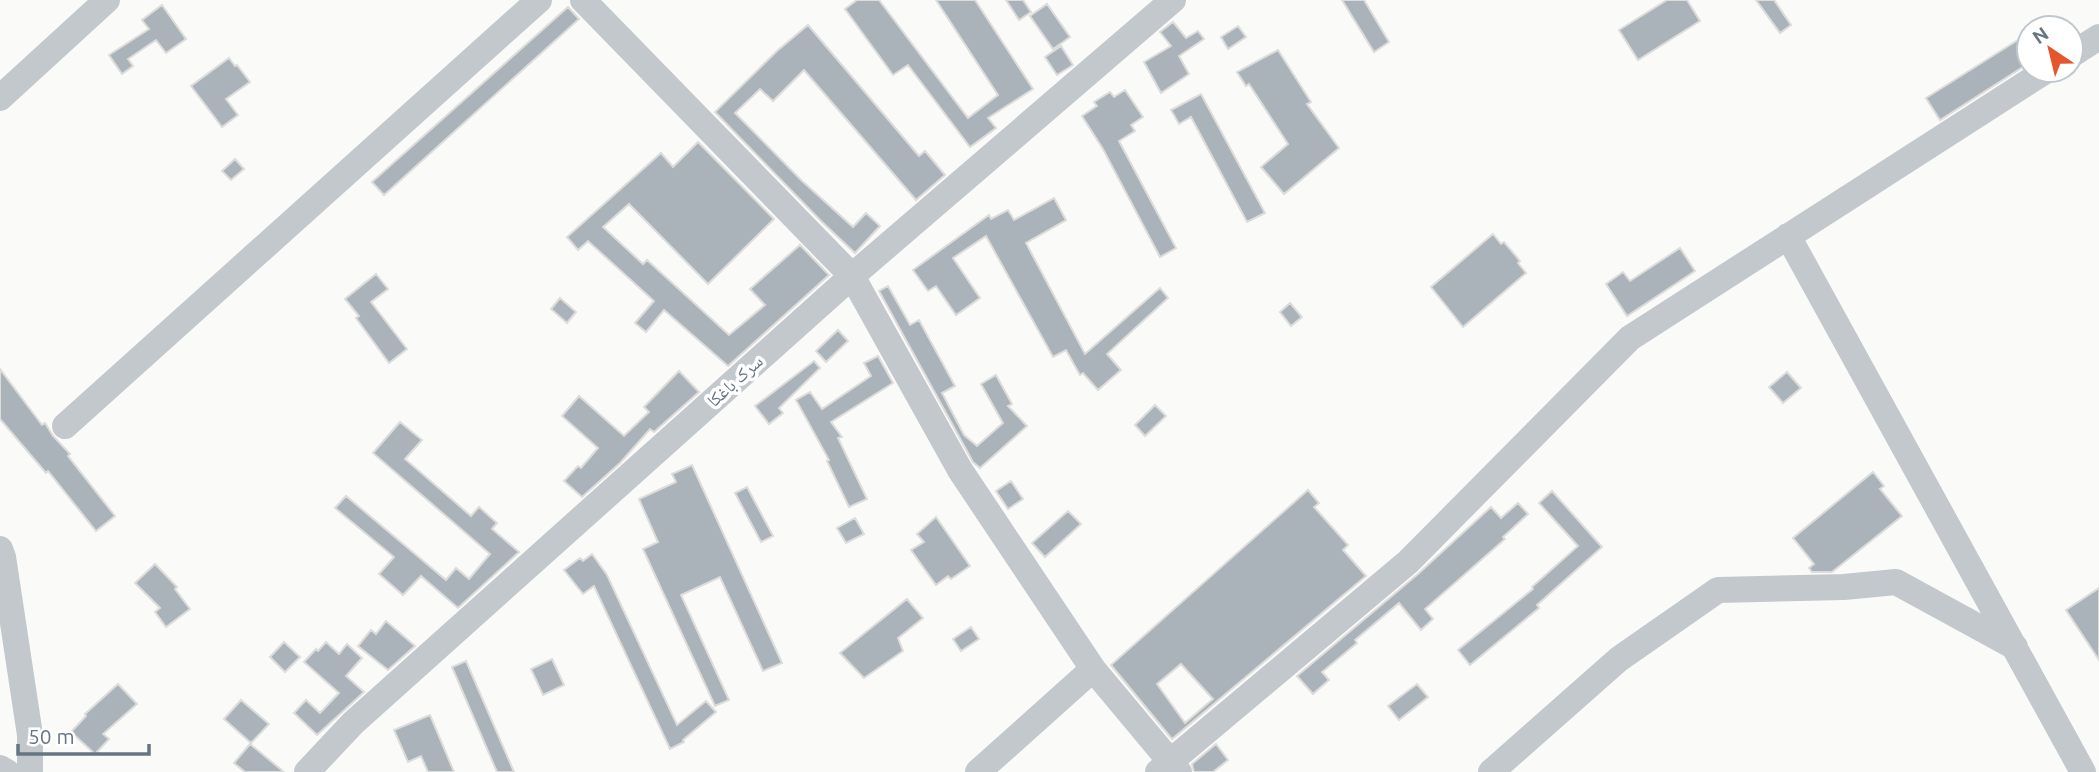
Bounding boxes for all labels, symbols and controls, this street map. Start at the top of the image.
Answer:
north arrow [2015,14,2085,84]
text: N [2028,22,2052,48]
street label: سرک باغکا [703,350,767,411]
scale bar [18,712,149,756]
text: 50 m [28,724,75,748]

